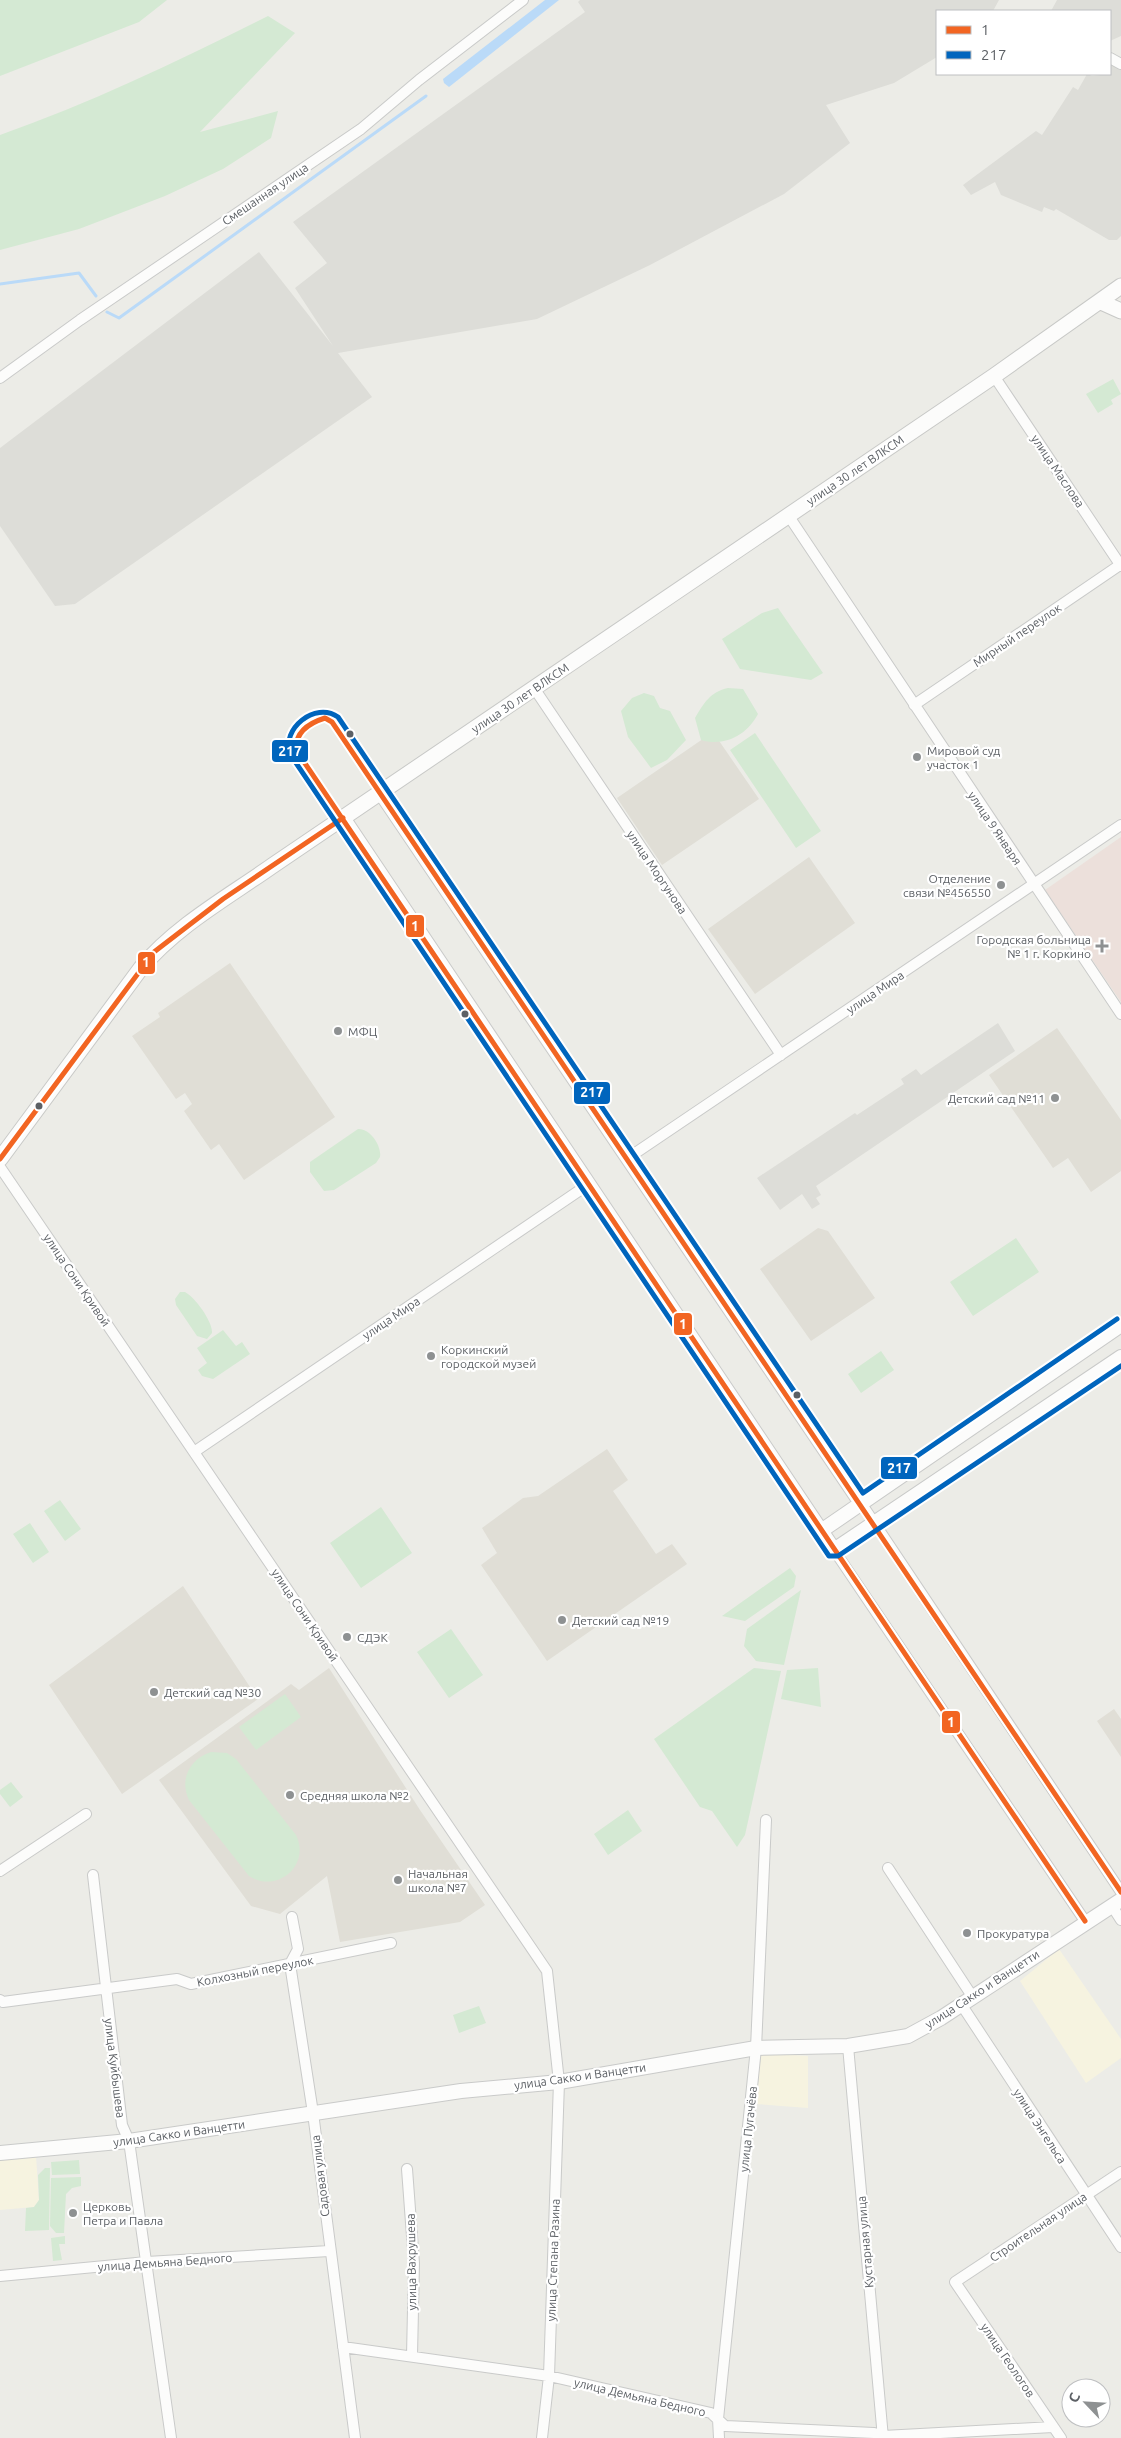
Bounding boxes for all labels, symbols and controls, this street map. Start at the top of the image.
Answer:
legend [936,10,1111,75]
text: 1 [981,21,989,38]
text: 217 [981,46,1006,63]
street label: Смешанная улица [220,160,310,228]
street label: улица Маслова [1029,432,1087,510]
street label: улица 30 лет ВЛКСМ [804,433,906,507]
street label: Мирный переулок [971,601,1063,669]
street label: улица 30 лет ВЛКСМ [469,661,571,735]
unlabelled marker [345,729,355,739]
line badge: 217 [271,739,309,763]
text: 217 [278,743,302,759]
place label: Мировой суд участок 1 [927,744,1000,771]
marker: Мировой суд участок 1 [911,751,923,763]
street label: улица 9 Января [966,789,1024,867]
street label: улица Моргунова [624,828,690,916]
place label: Отделение связи №456550 [903,872,991,899]
marker: Отделение связи №456550 [995,879,1007,891]
line badge: 1 [405,914,425,938]
text: 1 [411,918,419,934]
place label: Городская больница № 1 г. Коркино [976,933,1091,960]
marker: Городская больница № 1 г. Коркино [1095,939,1109,953]
line badge: 1 [137,951,156,975]
text: 1 [142,954,150,970]
street label: улица Мира [844,968,906,1016]
unlabelled marker [460,1009,470,1019]
marker: МФЦ [332,1025,344,1037]
place label: МФЦ [348,1025,378,1038]
line badge: 217 [573,1081,611,1105]
text: 217 [580,1084,604,1100]
place label: Детский сад №11 [948,1092,1045,1105]
marker: Детский сад №11 [1049,1092,1061,1104]
unlabelled marker [34,1101,44,1111]
street label: улица Сони Кривой [41,1231,113,1329]
street label: улица Мира [360,1294,422,1342]
line badge: 1 [673,1312,693,1336]
text: 1 [679,1316,687,1332]
place label: Коркинский городской музей [441,1343,536,1370]
marker: Коркинский городской музей [425,1350,437,1362]
unlabelled marker [792,1390,802,1400]
line badge: 217 [880,1456,918,1480]
text: 217 [887,1460,911,1476]
street label: улица Сони Кривой [269,1566,341,1664]
marker: Детский сад №19 [556,1614,568,1626]
place label: Детский сад №19 [572,1614,669,1627]
marker: СДЭК [341,1631,353,1643]
place label: СДЭК [357,1631,388,1644]
marker: Детский сад №30 [148,1686,160,1698]
place label: Детский сад №30 [164,1686,262,1699]
line badge: 1 [941,1710,961,1734]
text: 1 [947,1714,955,1730]
marker: Средняя школа №2 [284,1789,296,1801]
place label: Средняя школа №2 [300,1789,409,1802]
place label: Начальная школа №7 [408,1867,468,1894]
marker: Начальная школа №7 [392,1874,404,1886]
marker: Прокуратура [961,1927,973,1939]
place label: Прокуратура [977,1927,1049,1940]
street label: улица Сакко и Ванцетти [923,1947,1041,2031]
street label: Колхозный переулок [196,1953,314,1989]
street label: улица Куйбышева [102,2017,128,2119]
street label: улица Сакко и Ванцетти [513,2060,647,2092]
street label: улица Пугачёва [737,2085,759,2173]
street label: улица Энгельса [1011,2086,1069,2166]
street label: улица Сакко и Ванцетти [112,2117,246,2149]
street label: Садовая улица [309,2134,331,2218]
street label: Строительная улица [987,2190,1089,2264]
street label: Кустарная улица [855,2196,875,2288]
street label: улица Степана Разина [544,2198,562,2322]
place label: Церковь Петра и Павла [83,2200,163,2227]
marker: Церковь Петра и Павла [67,2207,79,2219]
street label: улица Вахрушева [404,2213,418,2311]
street label: улица Демьяна Бедного [97,2251,233,2273]
street label: улица Геологов [978,2320,1038,2400]
street label: улица Демьяна Бедного [573,2375,707,2419]
north arrow [1061,2378,1111,2428]
text: С [1065,2390,1083,2405]

